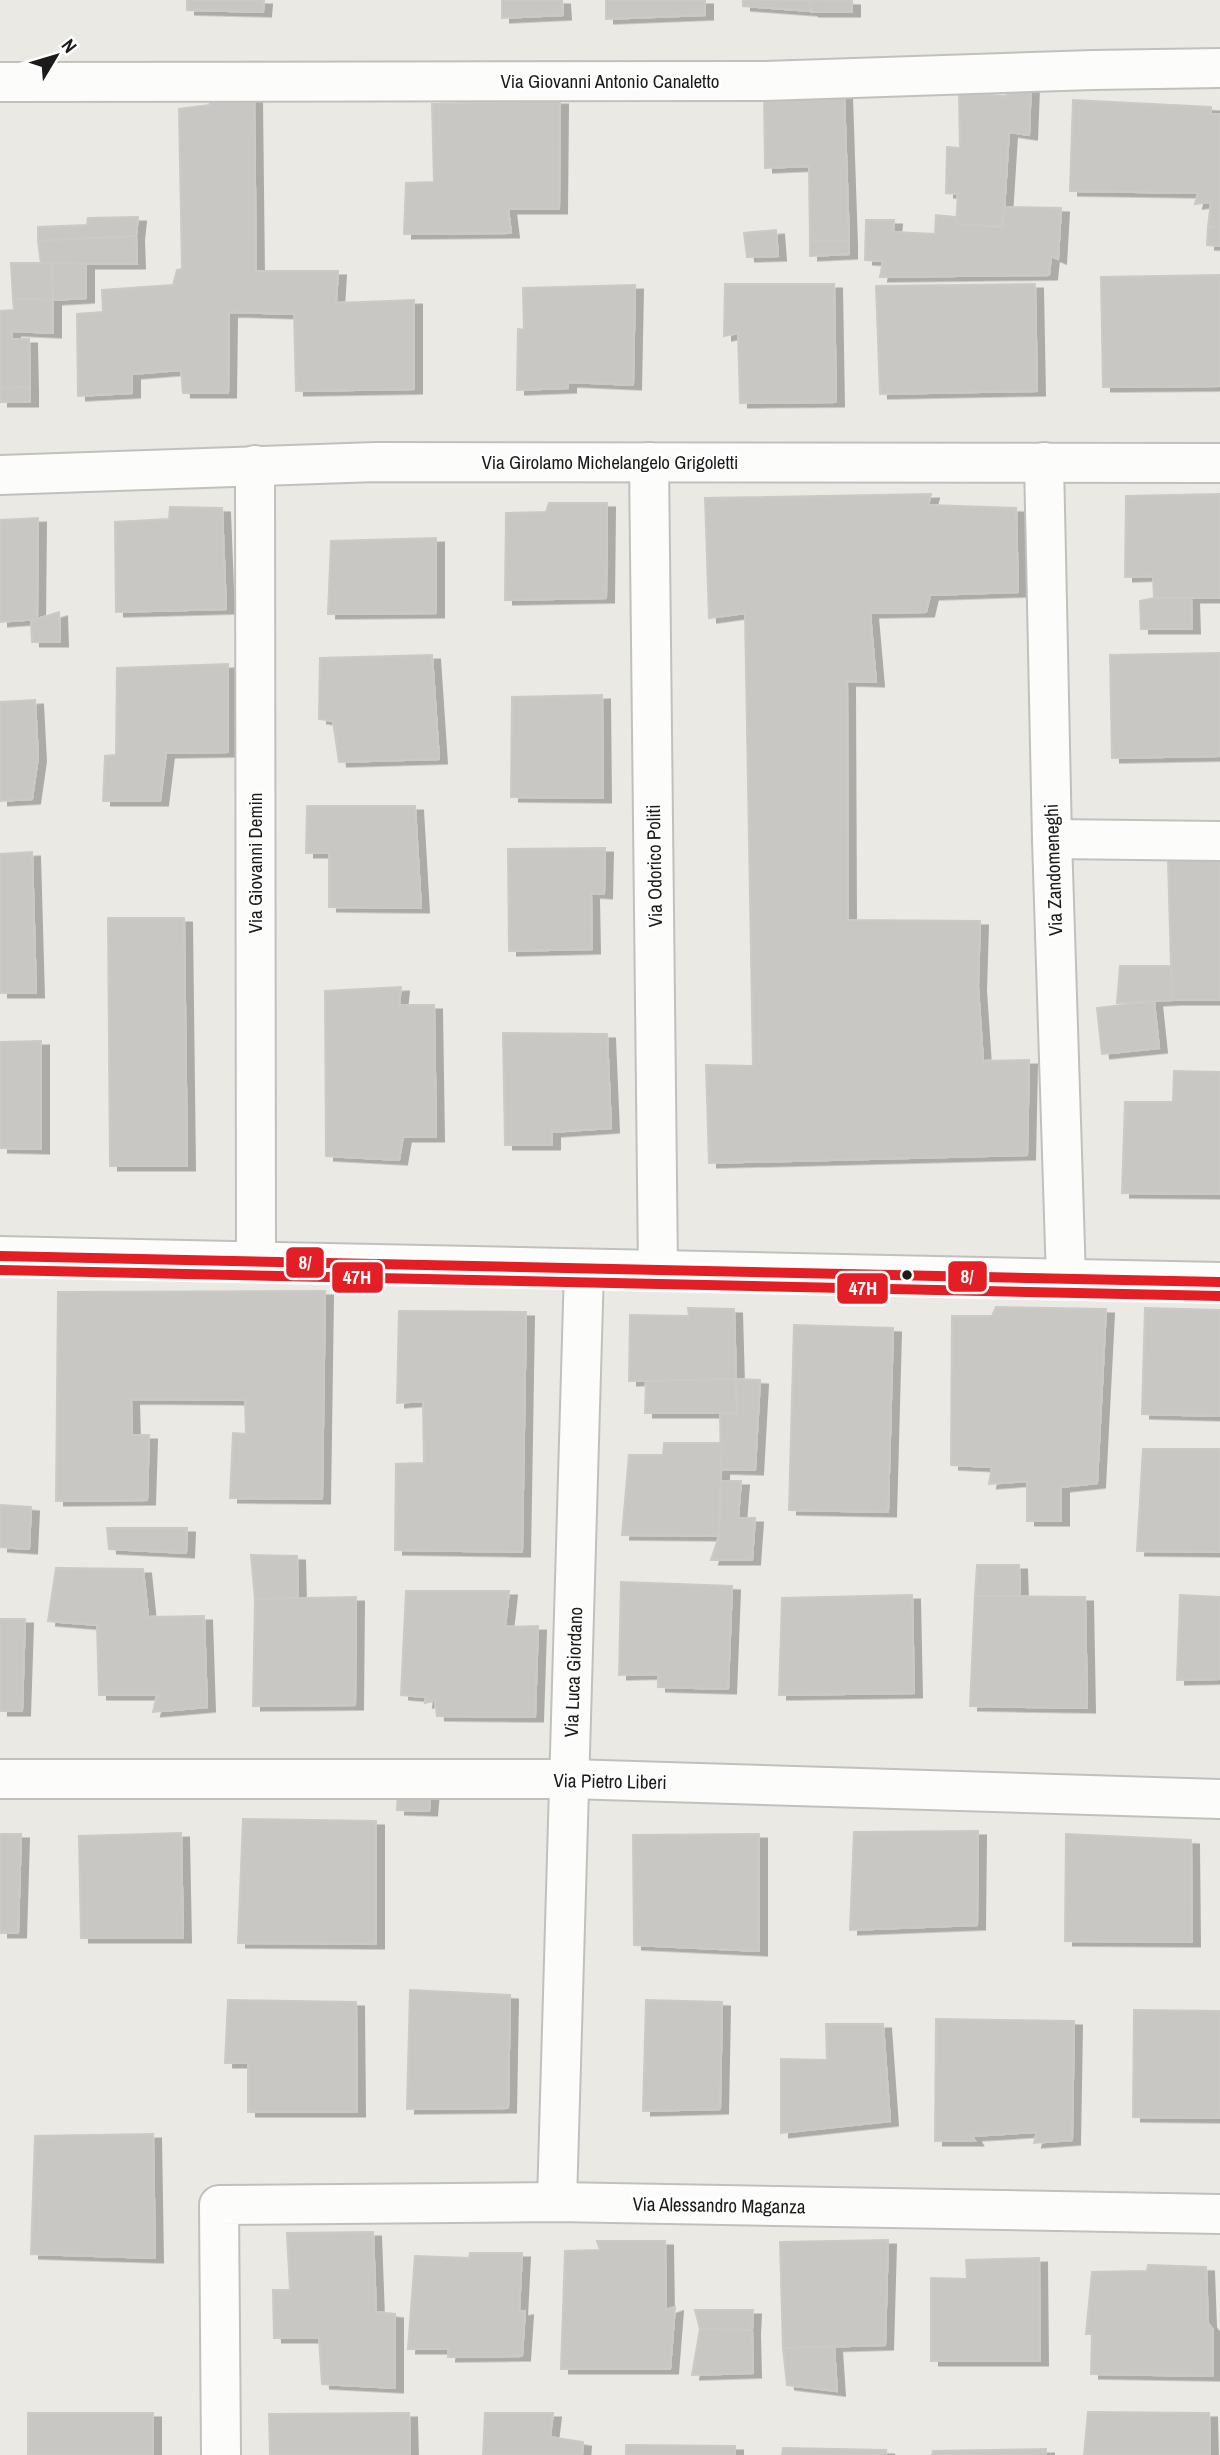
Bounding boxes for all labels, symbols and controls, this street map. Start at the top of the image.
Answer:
north arrow [21,21,91,91]
text: N [56,33,83,58]
street label: Via Giovanni Antonio Canaletto [501,68,719,94]
street label: Via Girolamo Michelangelo Grigoletti [482,449,738,475]
street label: Via Giovanni Demin [242,793,268,933]
street label: Via Zandomeneghi [1038,803,1068,937]
street label: Via Odorico Politi [640,804,668,928]
line badge: 8/ [285,1246,325,1279]
text: 8/ [299,1249,312,1275]
line badge: 8/ [947,1260,988,1293]
line badge: 47H [331,1261,384,1294]
text: 8/ [961,1263,974,1289]
text: 47H [343,1264,371,1290]
unlabelled marker [900,1268,914,1282]
line badge: 47H [836,1272,889,1305]
text: 47H [849,1275,877,1301]
street label: Via Luca Giordano [558,1606,588,1738]
street label: Via Pietro Liberi [553,1767,667,1795]
street label: Via Alessandro Maganza [632,2190,806,2220]

